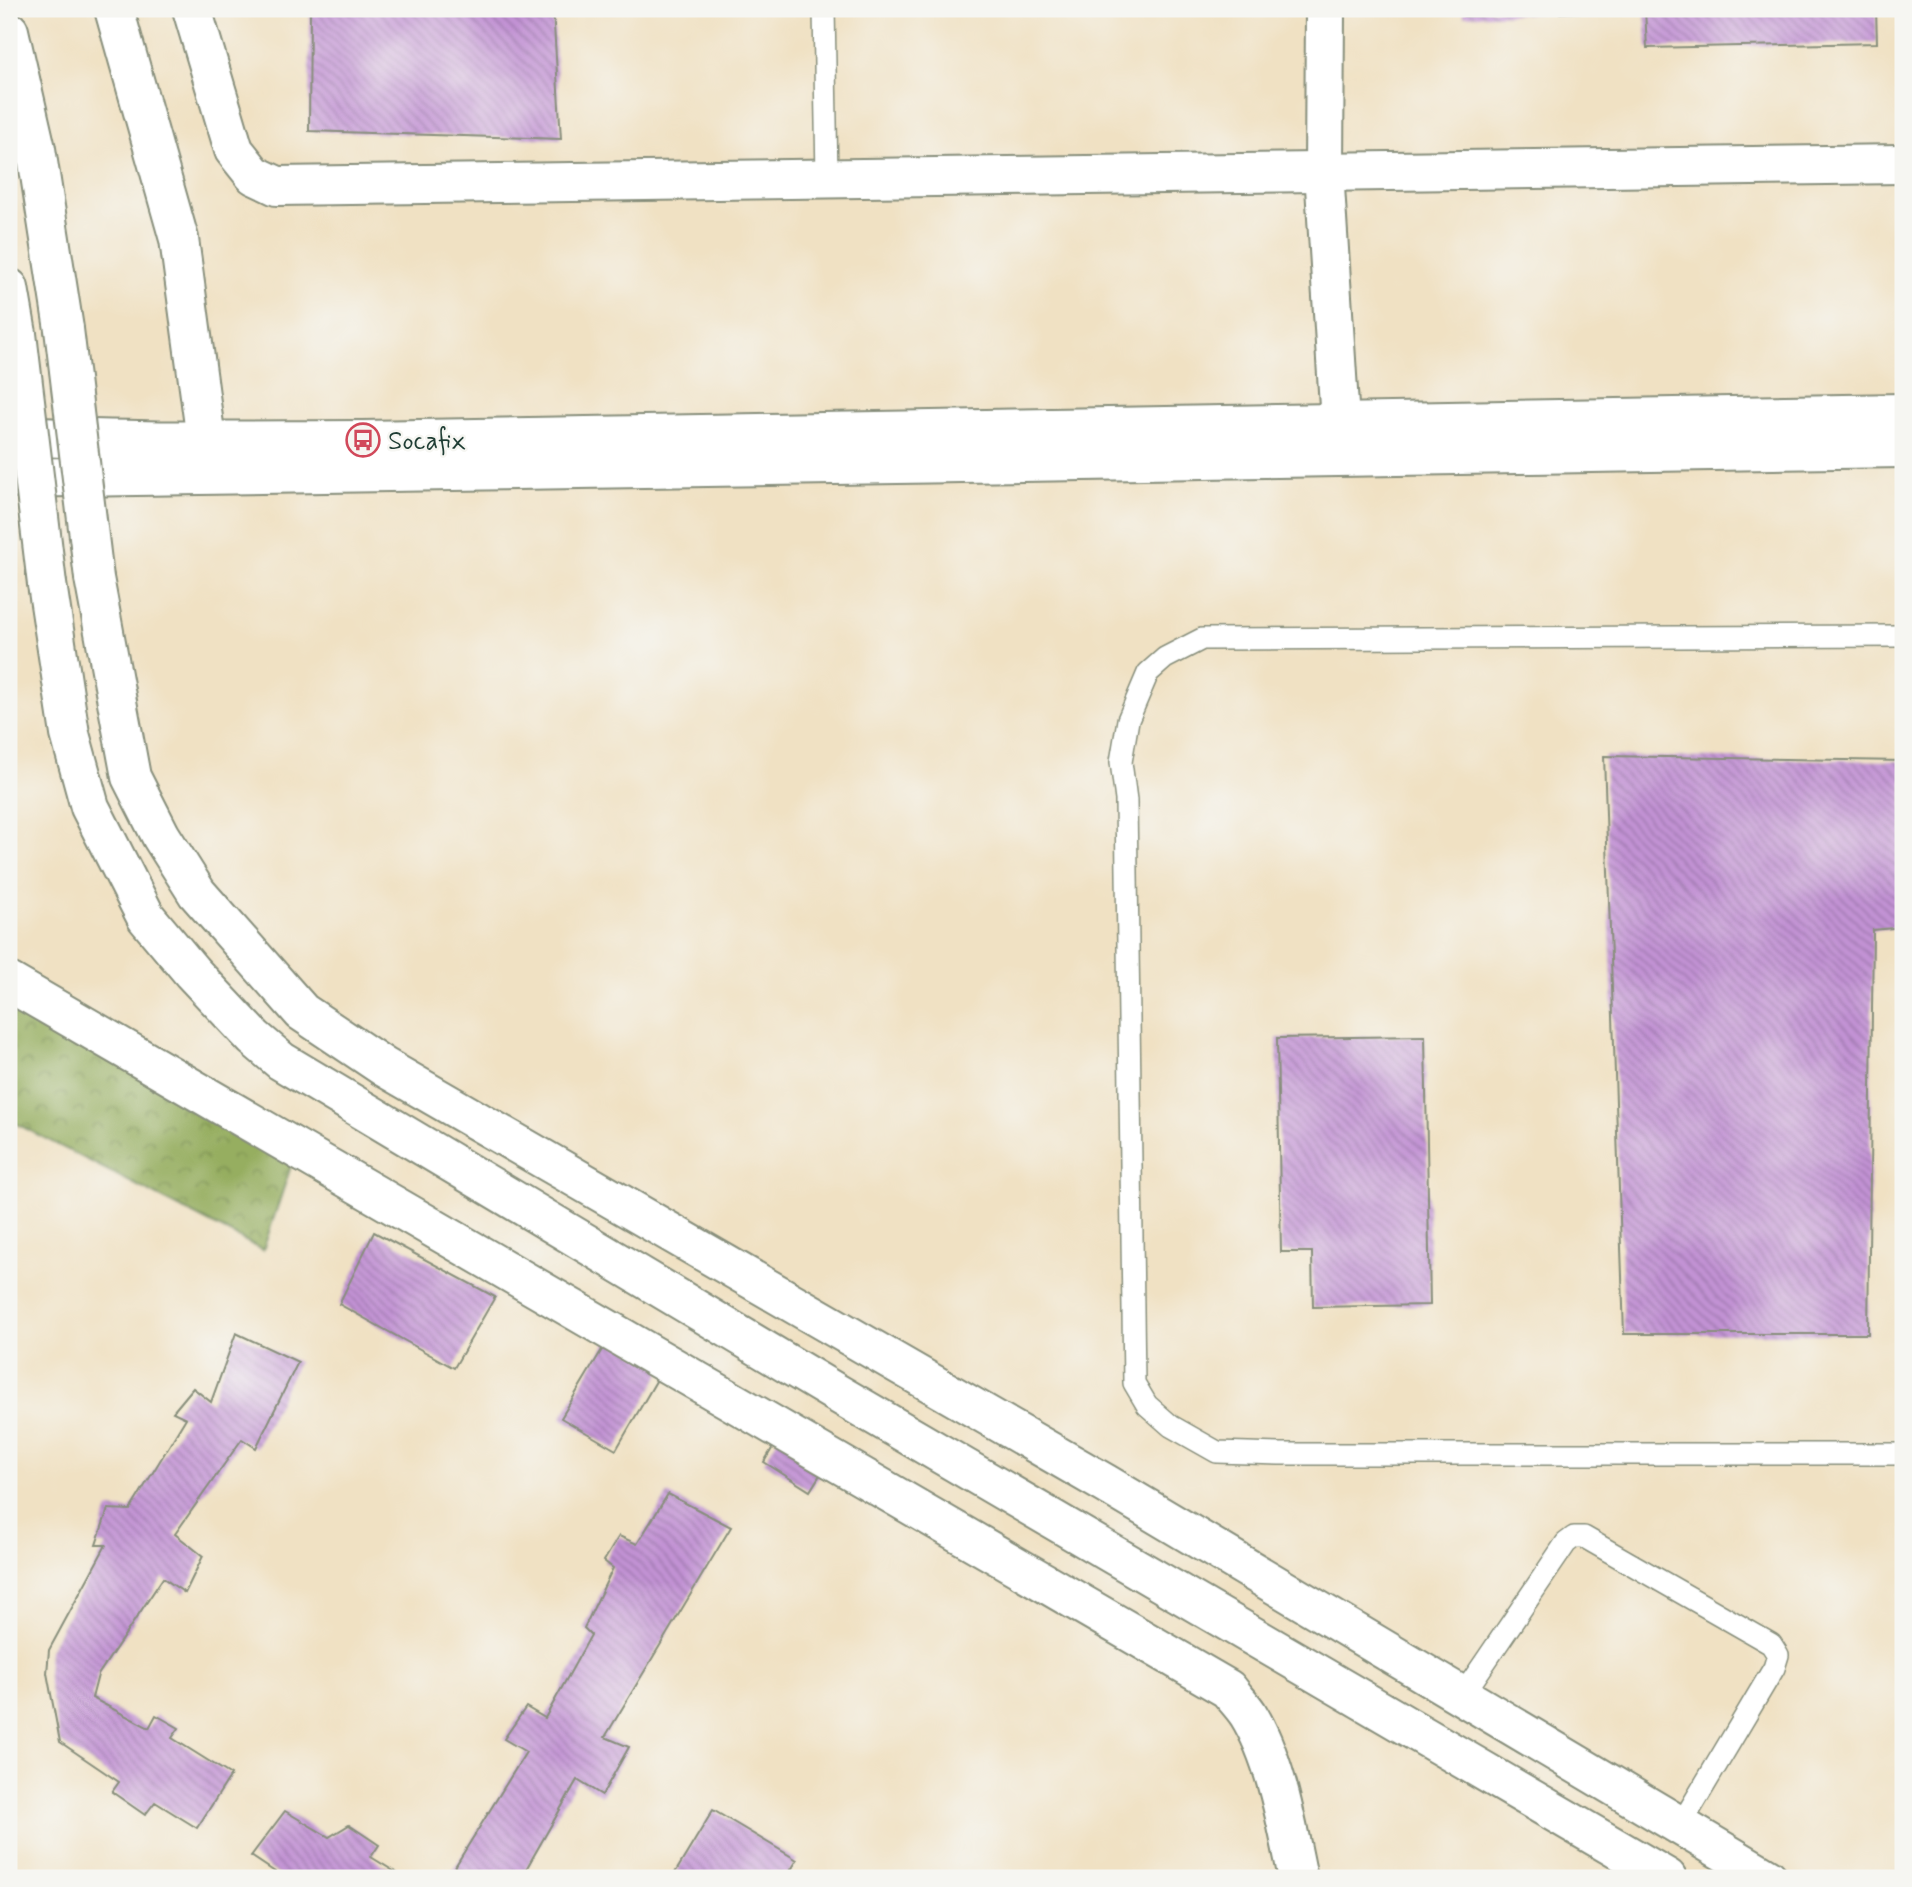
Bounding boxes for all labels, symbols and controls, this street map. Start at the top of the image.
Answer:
bus stop icon: Socafix [344,421,382,459]
place label: Socafix [388,425,466,459]

